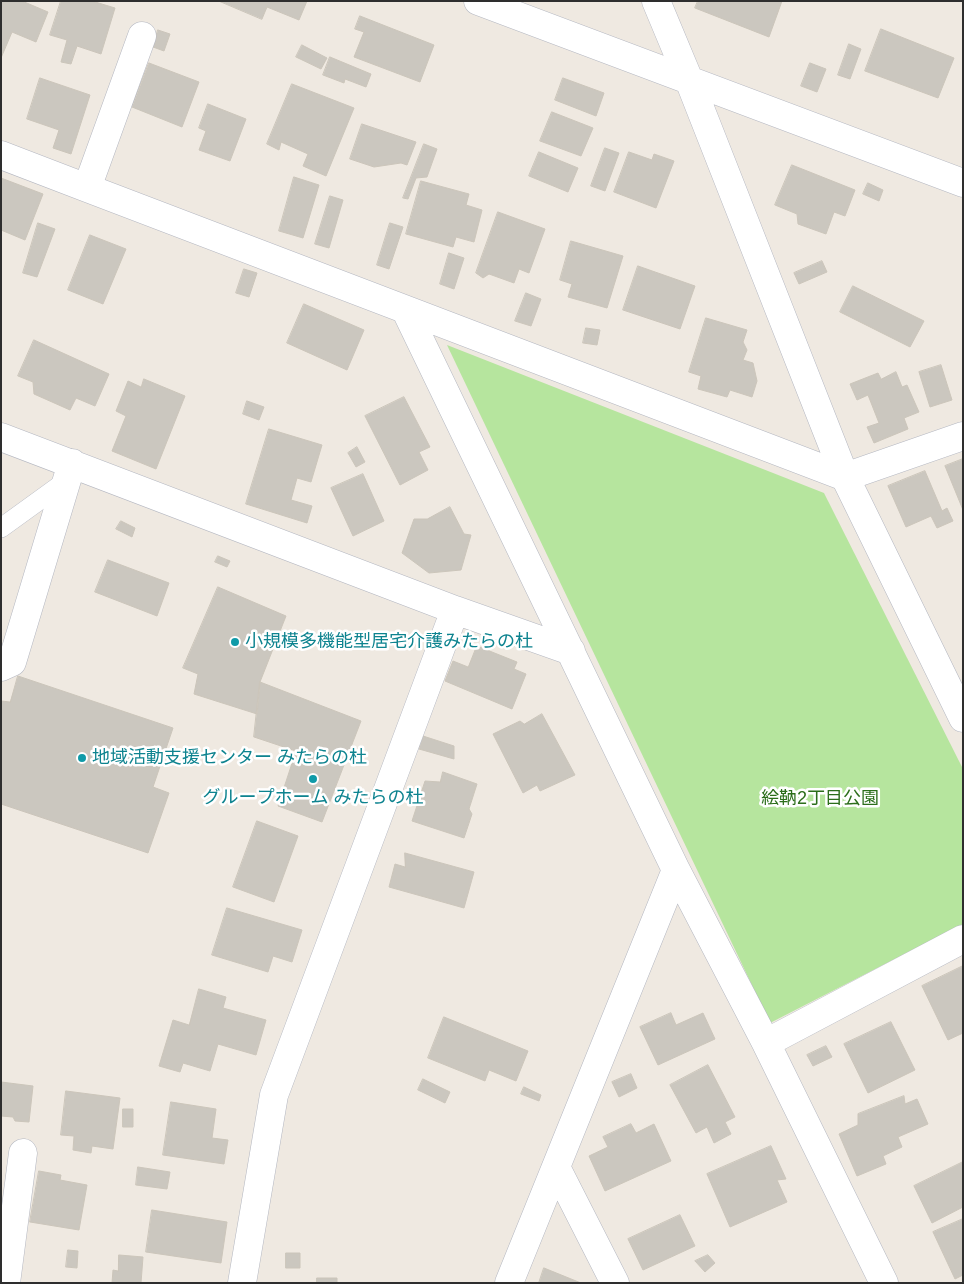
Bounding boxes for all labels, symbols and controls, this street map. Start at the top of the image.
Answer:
place label: 小規模多機能型居宅介護みたらの杜 [245,631,533,653]
marker: 小規模多機能型居宅介護みたらの杜 [229,636,241,648]
place label: 地域活動支援センター みたらの杜 [92,747,367,769]
marker: 地域活動支援センター みたらの杜 [76,752,88,764]
marker: グループホーム みたらの杜 [307,773,319,785]
place label: グループホーム みたらの杜 [202,787,424,809]
park label: 絵靹2丁目公園 [761,788,879,810]

